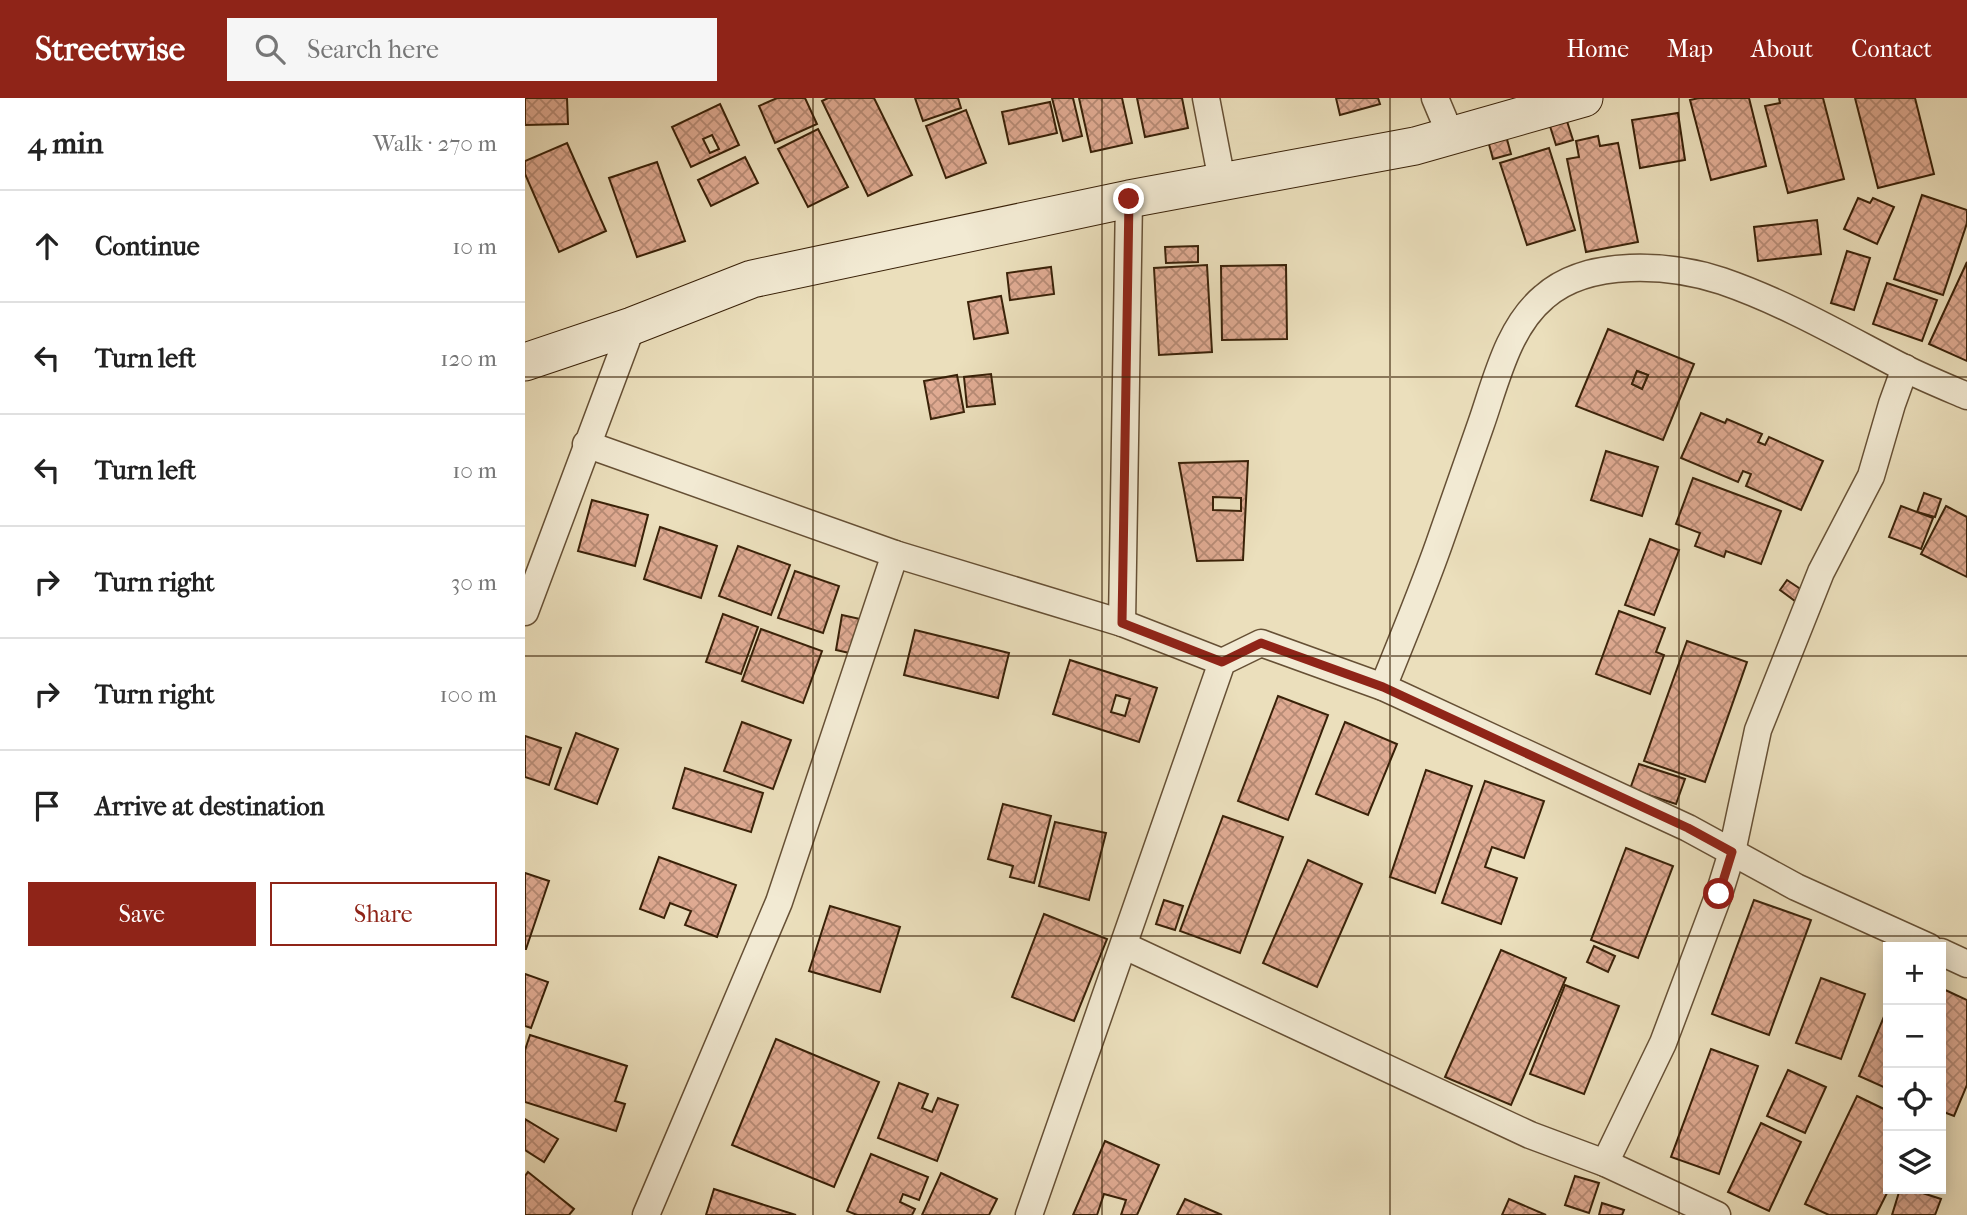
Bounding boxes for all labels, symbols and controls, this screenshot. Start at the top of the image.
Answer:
search box [227,18,717,81]
text: Streetwise [35,30,185,69]
icon: search [251,30,289,68]
text: Search here [307,34,439,65]
text: Home [1567,35,1629,63]
text: Map [1667,35,1713,63]
text: About [1751,35,1813,63]
text: Contact [1851,35,1932,63]
text: 4 min [28,126,103,161]
text: Walk · 270 m [373,130,497,157]
route end [1113,183,1144,214]
icon: ahead [28,227,66,265]
text: Continue [95,231,200,262]
text: 10 m [452,233,497,260]
icon: left [28,339,66,377]
text: Turn left [95,343,196,374]
text: 120 m [440,345,497,372]
icon: left [28,451,66,489]
text: Turn left [95,455,196,486]
text: 10 m [452,457,497,484]
icon: right [28,563,66,601]
text: Turn right [95,567,215,598]
text: 30 m [451,569,497,596]
icon: right [28,675,66,713]
text: Turn right [95,679,215,710]
text: 100 m [439,681,497,708]
icon: arrive [28,787,66,825]
text: Arrive at destination [95,791,325,822]
route start [1703,878,1734,909]
button: Save [28,882,256,946]
button: Share [270,882,497,946]
map controls [1883,942,1946,1194]
button: + [1883,942,1946,1005]
button: − [1883,1005,1946,1068]
button: locate [1883,1068,1946,1131]
button: layers [1883,1131,1946,1194]

